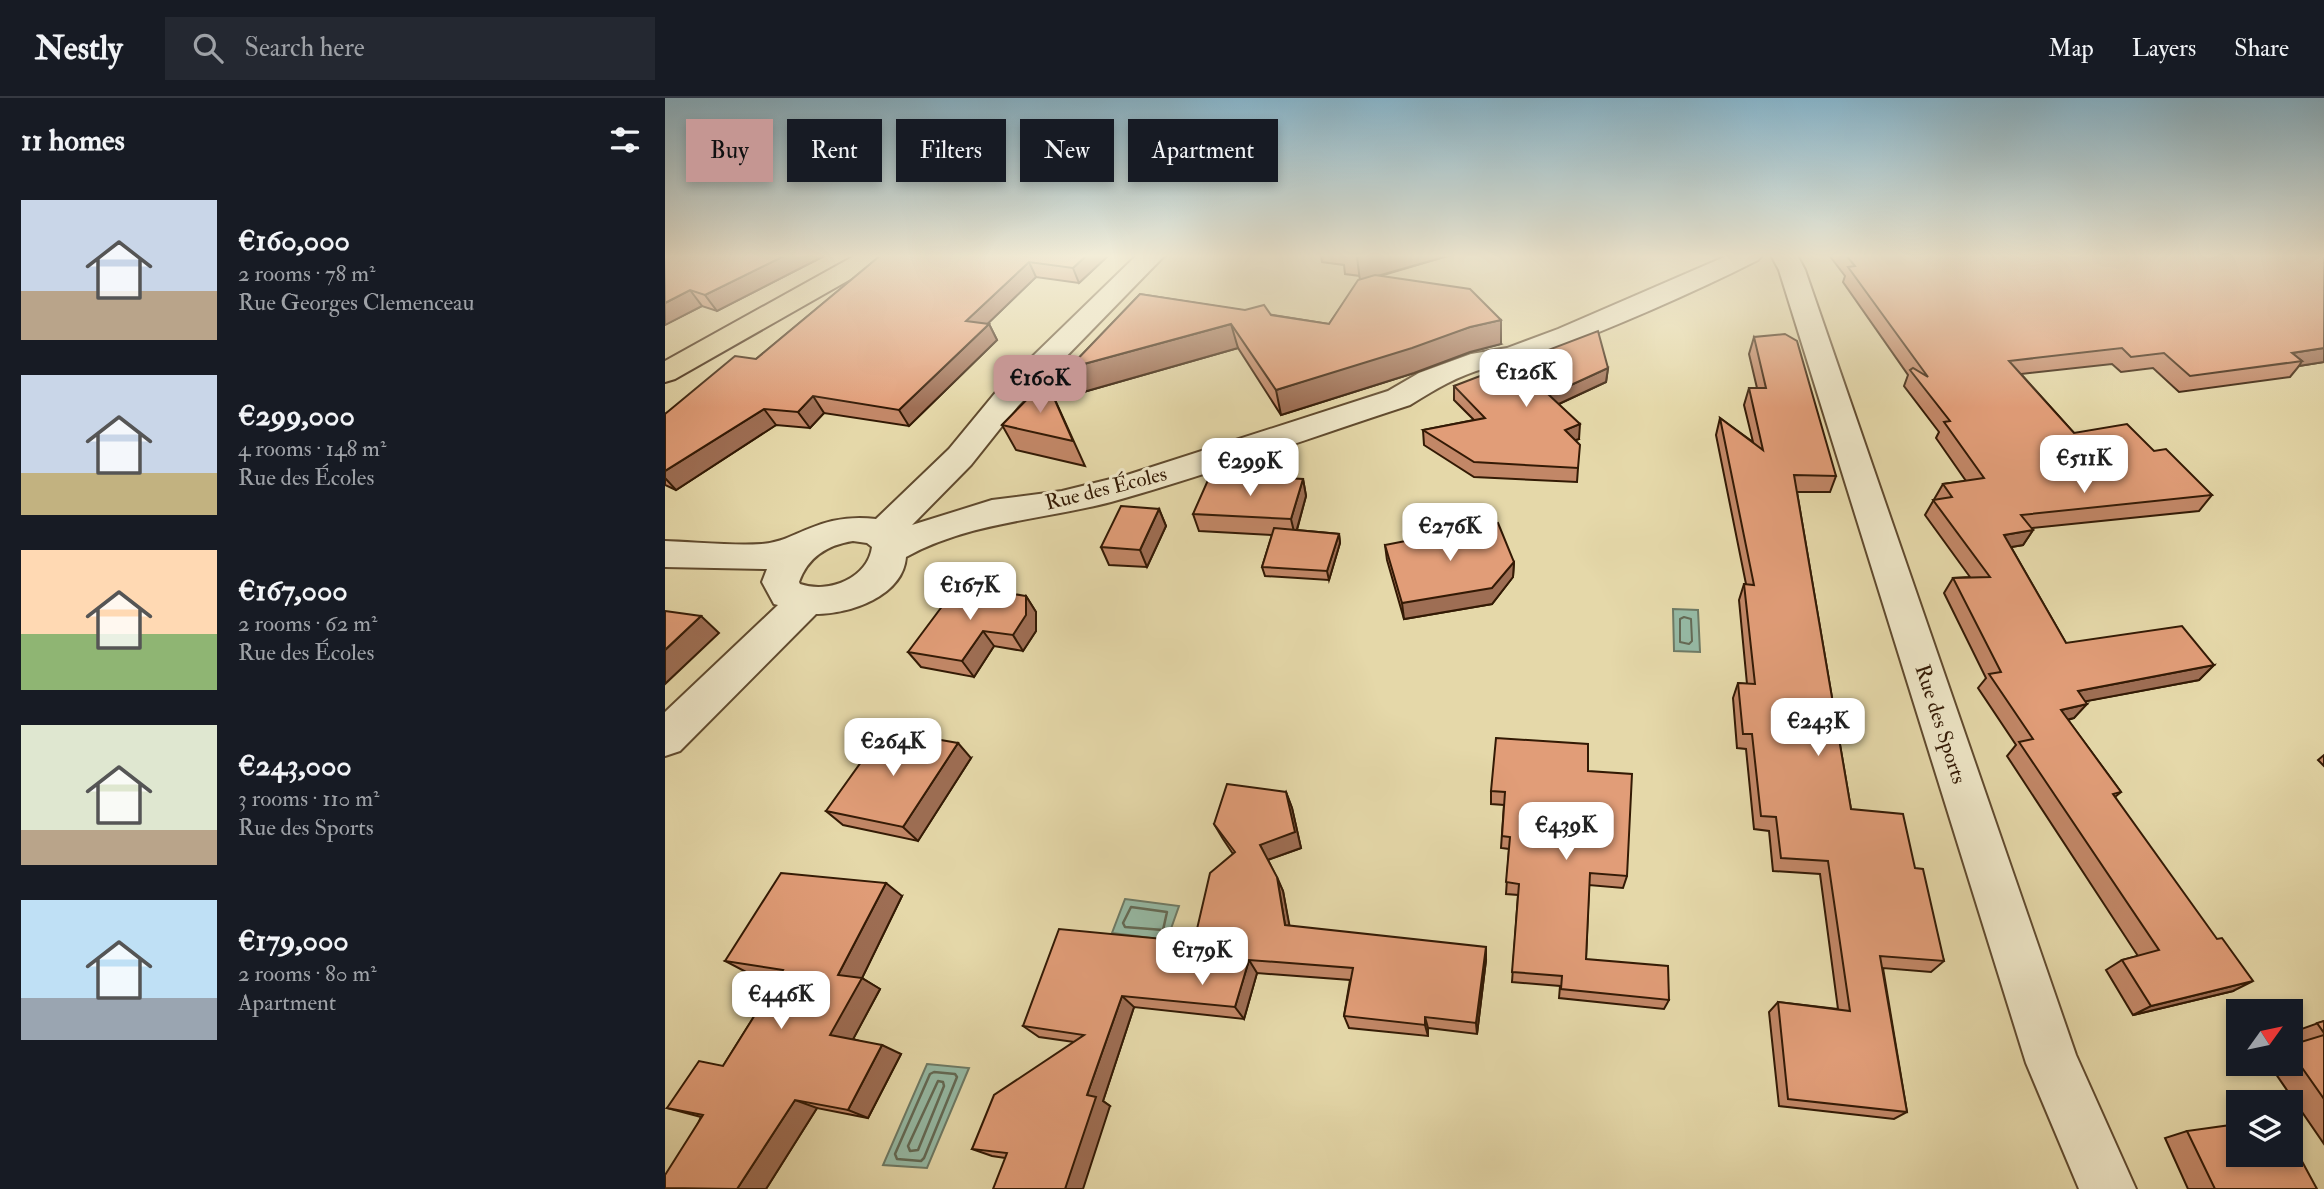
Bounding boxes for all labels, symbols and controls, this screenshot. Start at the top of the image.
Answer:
search box [165,17,655,80]
text: Nestly [35,28,123,69]
icon: search [189,29,227,67]
text: Search here [245,32,365,64]
text: Map [2049,33,2094,64]
text: Layers [2132,33,2196,64]
text: Share [2234,33,2289,64]
chip: Buy [686,119,773,182]
chip: Rent [787,119,882,182]
chip: Filters [896,119,1006,182]
chip: New [1020,119,1114,182]
chip: Apartment [1128,119,1278,182]
icon: filters [606,121,644,159]
text: 11 homes [21,122,125,159]
text: €160,000 [238,222,350,259]
icon: home [77,228,161,312]
text: 2 rooms · 78 m² [238,259,376,288]
text: Rue Georges Clemenceau [238,288,474,317]
pin: €126K [1477,350,1575,409]
pin: €160K [991,356,1089,415]
text: €126K [1496,357,1557,386]
text: €160K [1009,363,1071,392]
text: €299,000 [238,397,355,434]
icon: home [77,403,161,487]
text: 4 rooms · 148 m² [238,434,386,463]
pin: €511K [2035,436,2133,495]
pin: €299K [1201,438,1299,498]
text: €511K [2056,443,2112,472]
text: €299K [1218,446,1282,475]
street label: Rue des Écoles [1042,460,1170,517]
text: Rue des Écoles [238,463,374,492]
pin: €276K [1401,504,1499,563]
text: €276K [1418,511,1482,540]
pin: €167K [921,562,1019,622]
text: €167K [940,570,1000,599]
text: €167,000 [238,572,348,609]
icon: home [77,578,161,662]
text: 2 rooms · 62 m² [238,609,377,638]
text: Rue des Écoles [238,638,374,667]
street label: Rue des Sports [1909,661,1973,787]
pin: €243K [1769,698,1867,758]
text: €243K [1787,706,1849,735]
pin: €264K [844,718,942,778]
text: €264K [860,726,926,755]
text: €243,000 [238,747,352,784]
icon: home [77,753,161,837]
text: 3 rooms · 110 m² [238,784,379,813]
pin: €439K [1517,802,1615,862]
text: €439K [1535,810,1597,839]
text: Rue des Sports [238,813,374,842]
text: €179,000 [238,922,349,959]
icon: home [77,928,161,1012]
pin: €179K [1153,928,1251,987]
text: €179K [1172,935,1232,964]
text: 2 rooms · 80 m² [238,959,377,988]
pin: €446K [732,972,830,1031]
text: €446K [748,979,814,1008]
text: Apartment [238,988,336,1017]
north arrow [2226,999,2303,1076]
map controls [2226,999,2303,1167]
button: layers [2226,1090,2303,1167]

